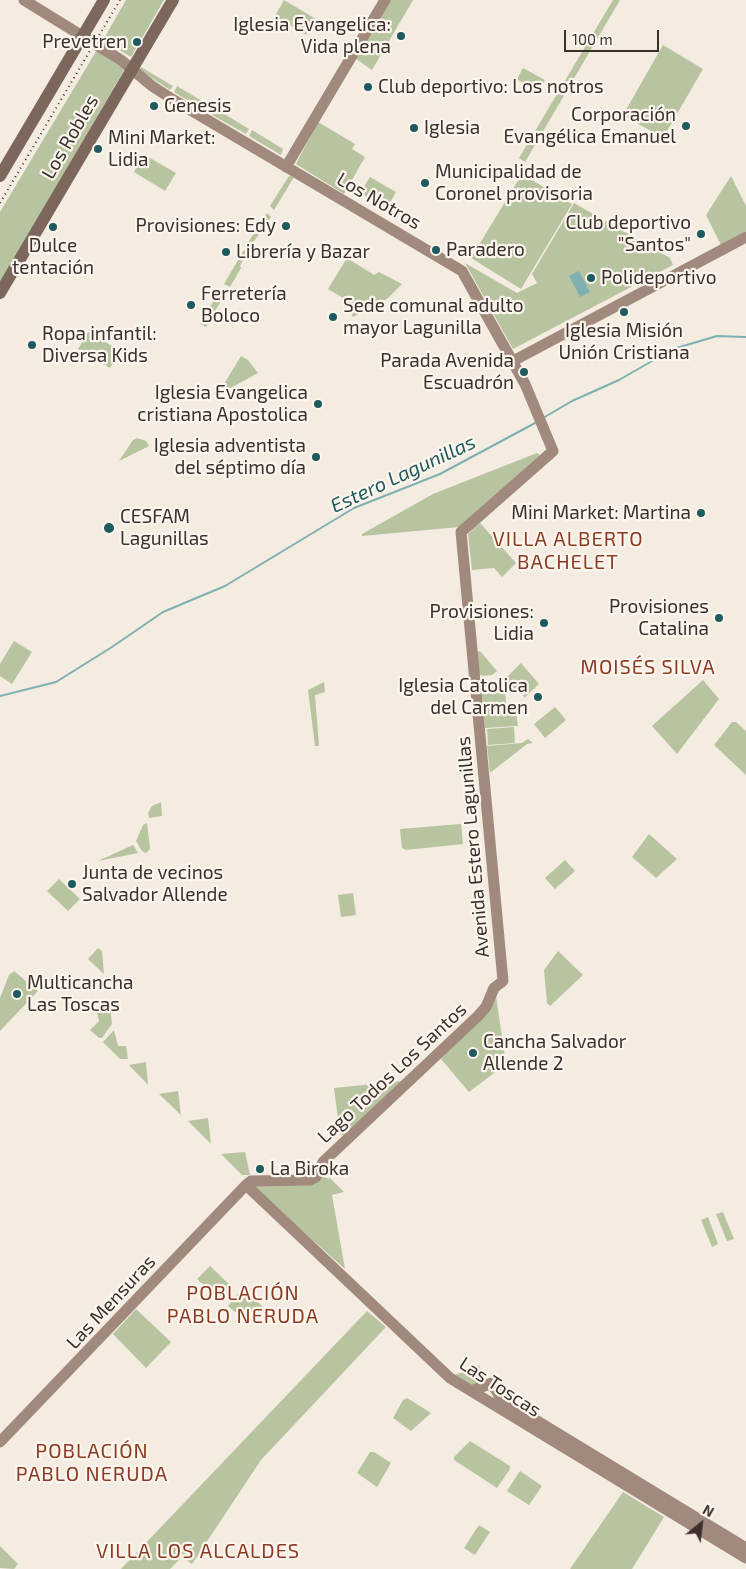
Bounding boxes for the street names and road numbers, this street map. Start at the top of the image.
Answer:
street label: Los Robles [37,91,103,183]
street label: Los Notros [333,168,425,234]
street label: Avenida Estero Lagunillas [452,736,494,958]
street label: Lago Todos Los Santos [313,998,471,1148]
street label: Las Mensuras [62,1250,160,1354]
street label: Las Toscas [455,1352,545,1422]

